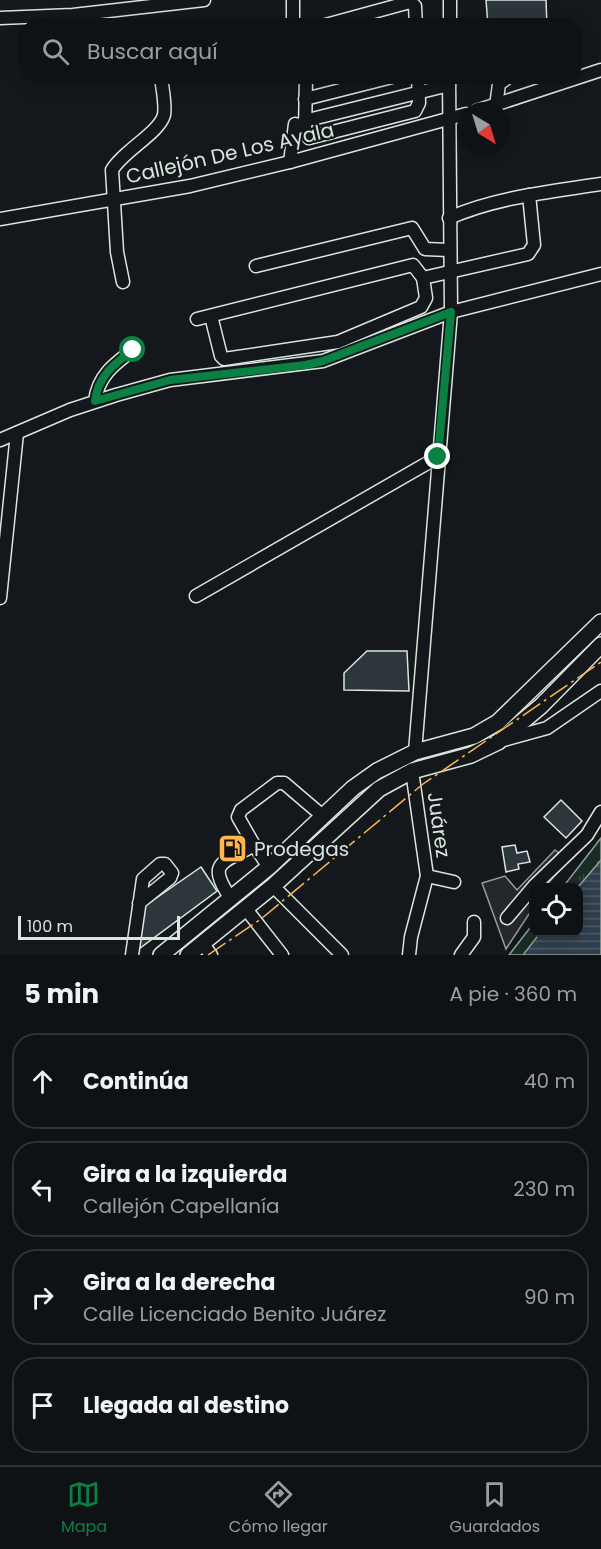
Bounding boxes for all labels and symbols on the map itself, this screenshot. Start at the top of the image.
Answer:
north arrow [457,102,511,156]
street label: Callejón De Los Ayala [123,115,337,191]
route start [119,336,145,362]
route end [424,443,450,469]
street label: Juárez [421,790,457,860]
fuel station icon: Prodegas [217,833,249,865]
place label: Prodegas [254,835,349,863]
scale bar [18,913,180,941]

